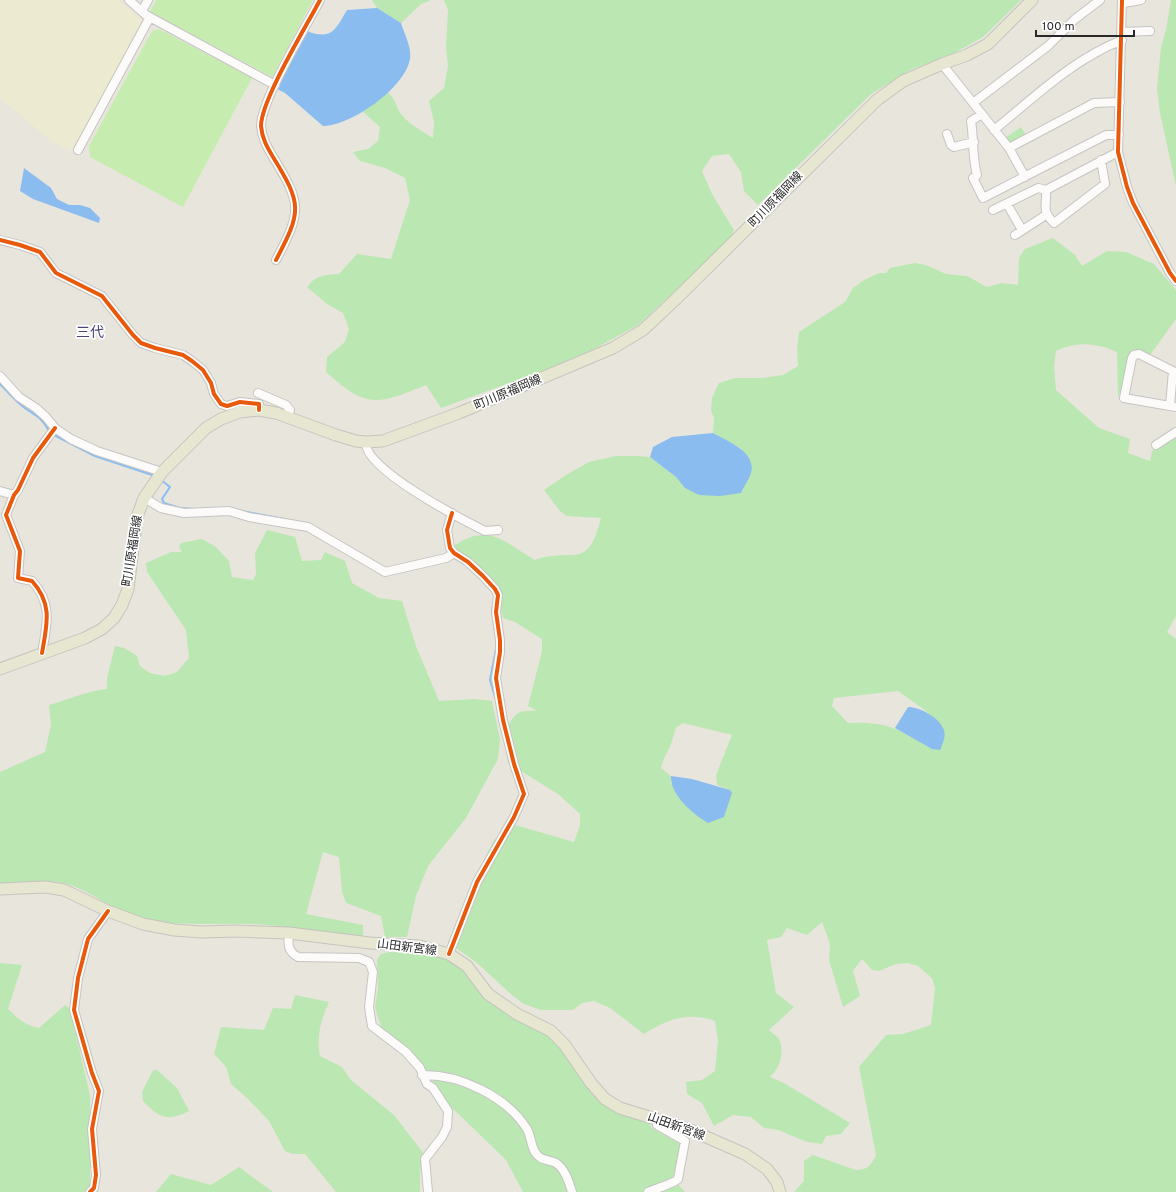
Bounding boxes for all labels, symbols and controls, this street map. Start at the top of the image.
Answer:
scale bar [1036,12,1134,38]
text: 100 m [1042,19,1075,35]
street label: 町川原福岡線 [745,169,807,231]
district label: 三代 [76,324,104,342]
street label: 町川原福岡線 [472,372,544,414]
street label: 町川原福岡線 [119,514,147,588]
street label: 山田新宮線 [376,936,438,960]
street label: 山田新宮線 [645,1109,707,1145]

